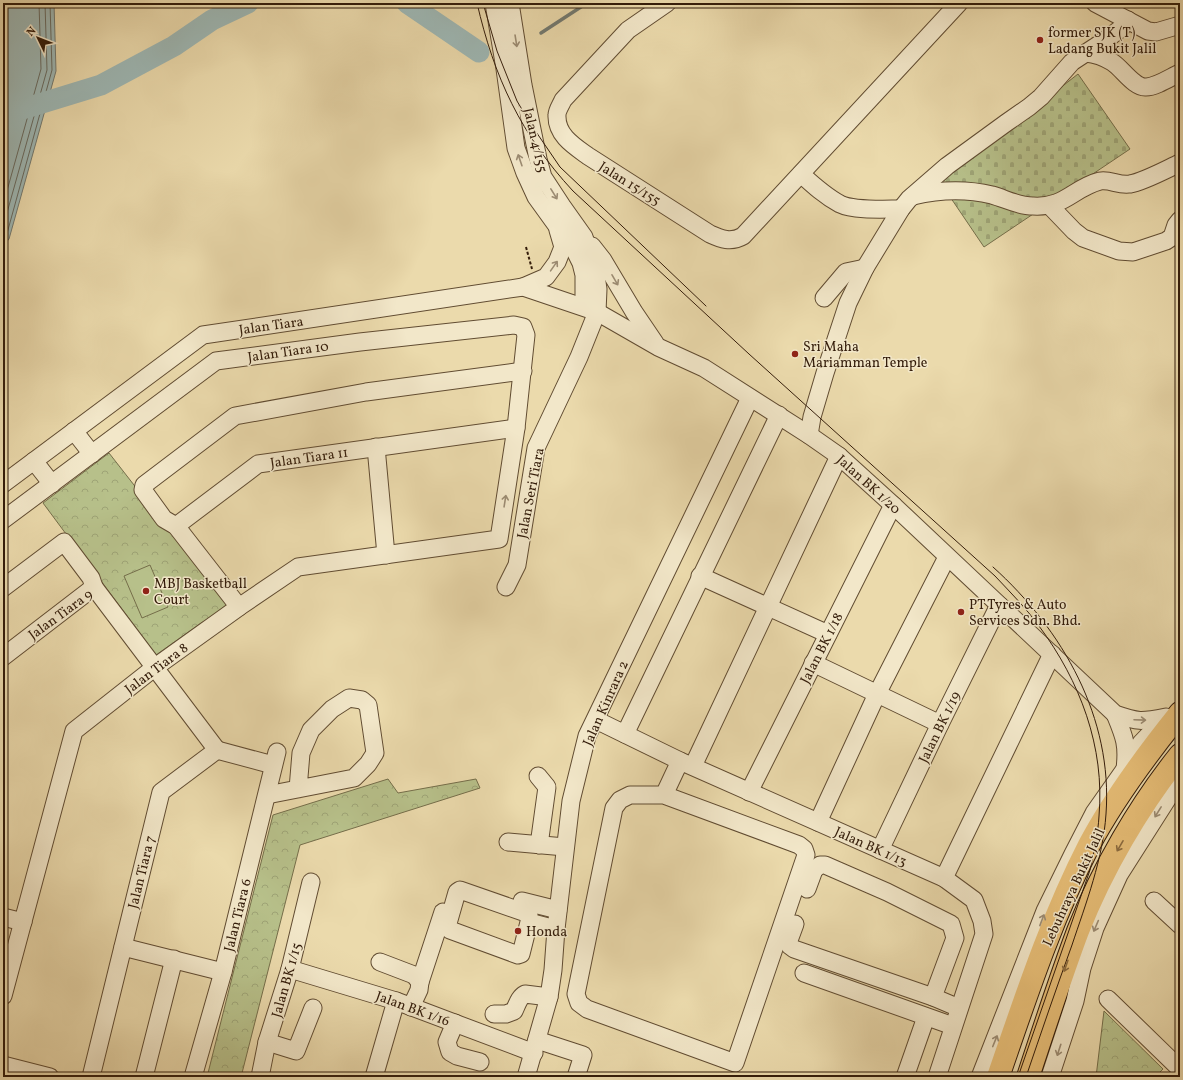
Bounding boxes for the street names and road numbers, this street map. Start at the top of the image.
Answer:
street label: Jalan 4/155 [518,106,551,175]
street label: Jalan 15/155 [595,158,664,211]
street label: Jalan Tiara [238,313,305,340]
street label: Jalan Tiara 10 [246,337,330,368]
street label: Jalan Tiara 11 [269,444,349,473]
street label: Jalan Seri Tiara [513,446,550,540]
street label: Jalan BK 1/20 [832,451,904,519]
street label: Jalan Tiara 9 [25,585,97,645]
street label: Jalan BK 1/18 [796,610,848,688]
street label: Jalan Tiara 8 [121,639,193,699]
street label: Jalan Kinrara 2 [579,658,634,749]
street label: Jalan BK 1/19 [915,689,966,767]
street label: Jalan BK 1/13 [831,823,910,872]
street label: Lebuhraya Bukit Jalil [1039,825,1110,950]
street label: Jalan Tiara 7 [124,834,161,911]
street label: Jalan Tiara 6 [220,877,257,954]
street label: Jalan BK 1/15 [268,941,307,1020]
street label: Jalan BK 1/16 [373,987,452,1032]

